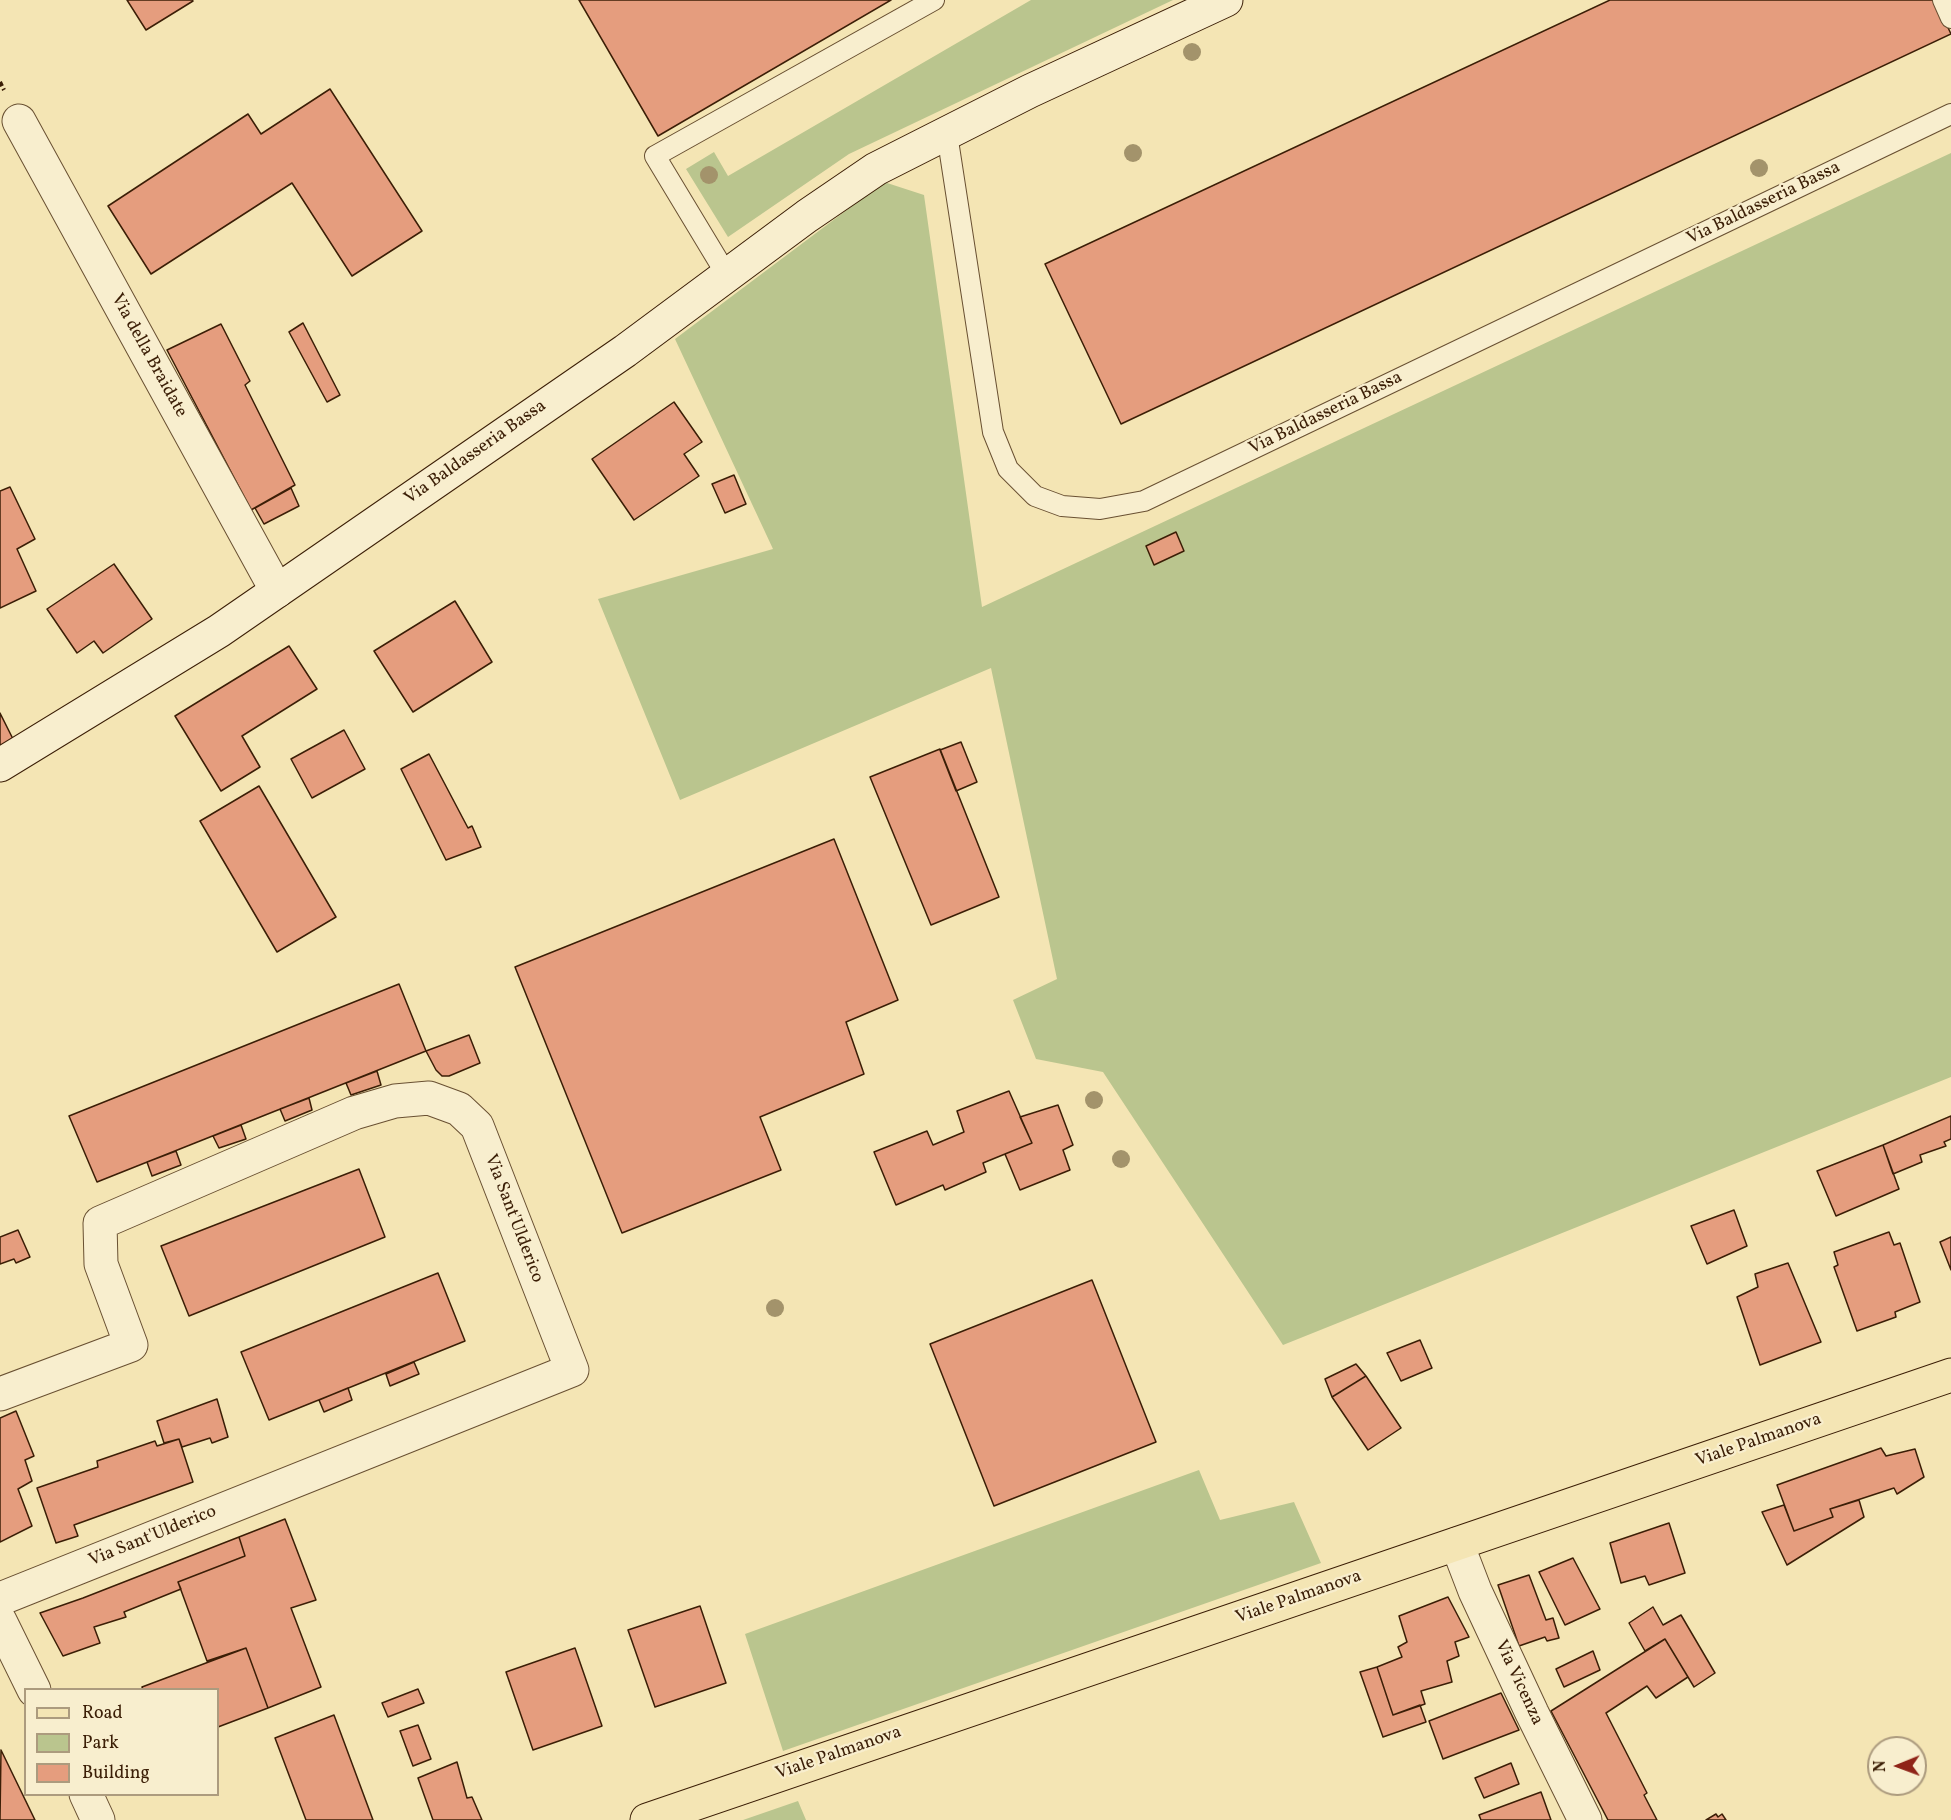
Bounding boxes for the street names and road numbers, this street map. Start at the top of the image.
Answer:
street label: Via Baldasseria Bassa [1684,157,1844,251]
street label: Via della Braidate [105,290,191,422]
street label: Via Baldasseria Bassa [1246,367,1406,461]
street label: Via Baldasseria Bassa [401,396,551,510]
street label: Via Sant'Ulderico [479,1152,547,1286]
street label: Viale Palmanova [1693,1409,1825,1473]
street label: Via Sant'Ulderico [86,1502,220,1572]
street label: Viale Palmanova [1233,1566,1365,1630]
street label: Via Vicenza [1489,1637,1547,1729]
street label: Viale Palmanova [773,1722,905,1786]

